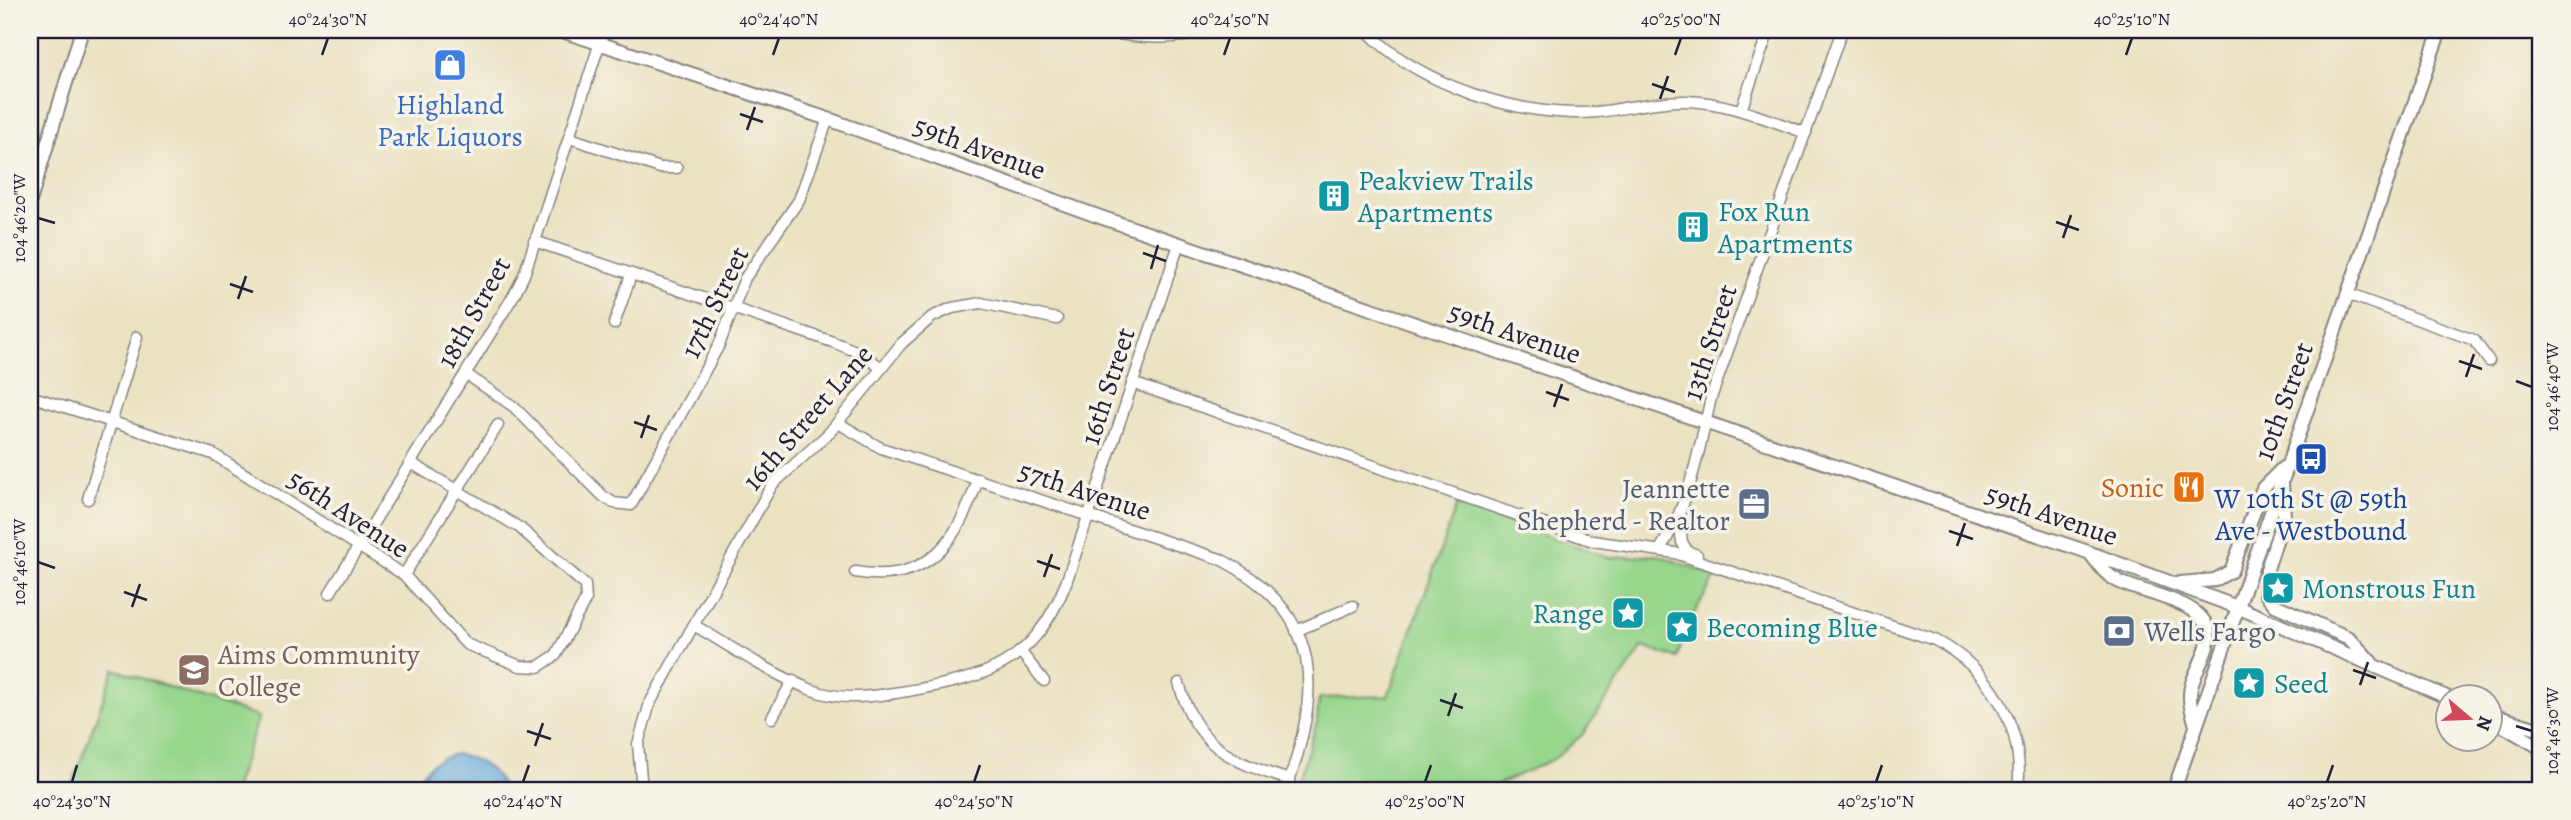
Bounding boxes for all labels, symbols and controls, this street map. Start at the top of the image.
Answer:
text: 40°24'30"N [289,7,367,31]
text: 40°24'40"N [739,7,819,31]
text: 40°24'50"N [1191,7,1269,31]
text: 40°25'00"N [1641,7,1721,31]
text: 40°25'10"N [2094,7,2170,31]
shop icon: Highland Park Liquors [431,46,469,84]
place label: Highland Park Liquors [377,86,523,156]
street label: 59th Avenue [908,107,1051,189]
place label: Peakview Trails Apartments [1357,162,1534,232]
text: 104°46'20"W [7,173,31,263]
building icon: Peakview Trails Apartments [1315,177,1353,215]
place label: Fox Run Apartments [1717,193,1853,263]
building icon: Fox Run Apartments [1674,208,1712,246]
street label: 17th Street [672,240,758,365]
street label: 18th Street [428,250,520,375]
street label: 13th Street [1673,279,1747,405]
street label: 59th Avenue [1443,293,1586,373]
street label: 16th Street [1071,323,1145,450]
street label: 16th Street Lane [734,337,882,499]
street label: 10th Street [2245,337,2323,466]
text: 104°46'40"W [2540,342,2564,431]
bus stop icon: W 10th St @ 59th Ave - Westbound [2292,440,2330,478]
street label: 57th Avenue [1014,452,1156,530]
street label: 56th Avenue [280,460,417,567]
restaurant icon: Sonic [2170,468,2208,506]
place label: Sonic [2101,469,2164,507]
place label: Jeannette Shepherd - Realtor [1517,470,1730,540]
street label: 59th Avenue [1980,475,2123,555]
place label: W 10th St @ 59th Ave - Westbound [2213,480,2408,550]
office icon: Jeannette Shepherd - Realtor [1735,485,1773,523]
text: 104°46'10"W [7,518,31,605]
place icon: Monstrous Fun [2259,569,2297,607]
place label: Monstrous Fun [2302,570,2476,608]
place icon: Range [1609,594,1647,632]
place label: Range [1532,595,1604,633]
place icon: Becoming Blue [1663,608,1701,646]
place label: Becoming Blue [1706,609,1878,647]
bank icon: Wells Fargo [2100,612,2138,650]
place label: Wells Fargo [2143,613,2276,651]
place label: Aims Community College [217,636,420,706]
school or university icon: Aims Community College [175,651,213,689]
place icon: Seed [2230,664,2268,702]
place label: Seed [2274,665,2329,703]
north arrow [2434,684,2504,754]
text: 104°46'30"W [2540,687,2564,775]
text: N [2470,712,2499,734]
text: 40°24'30"N [33,789,111,813]
text: 40°24'40"N [483,789,563,813]
text: 40°24'50"N [935,789,1013,813]
text: 40°25'00"N [1385,789,1465,813]
text: 40°25'10"N [1838,789,1914,813]
text: 40°25'20"N [2287,789,2367,813]

